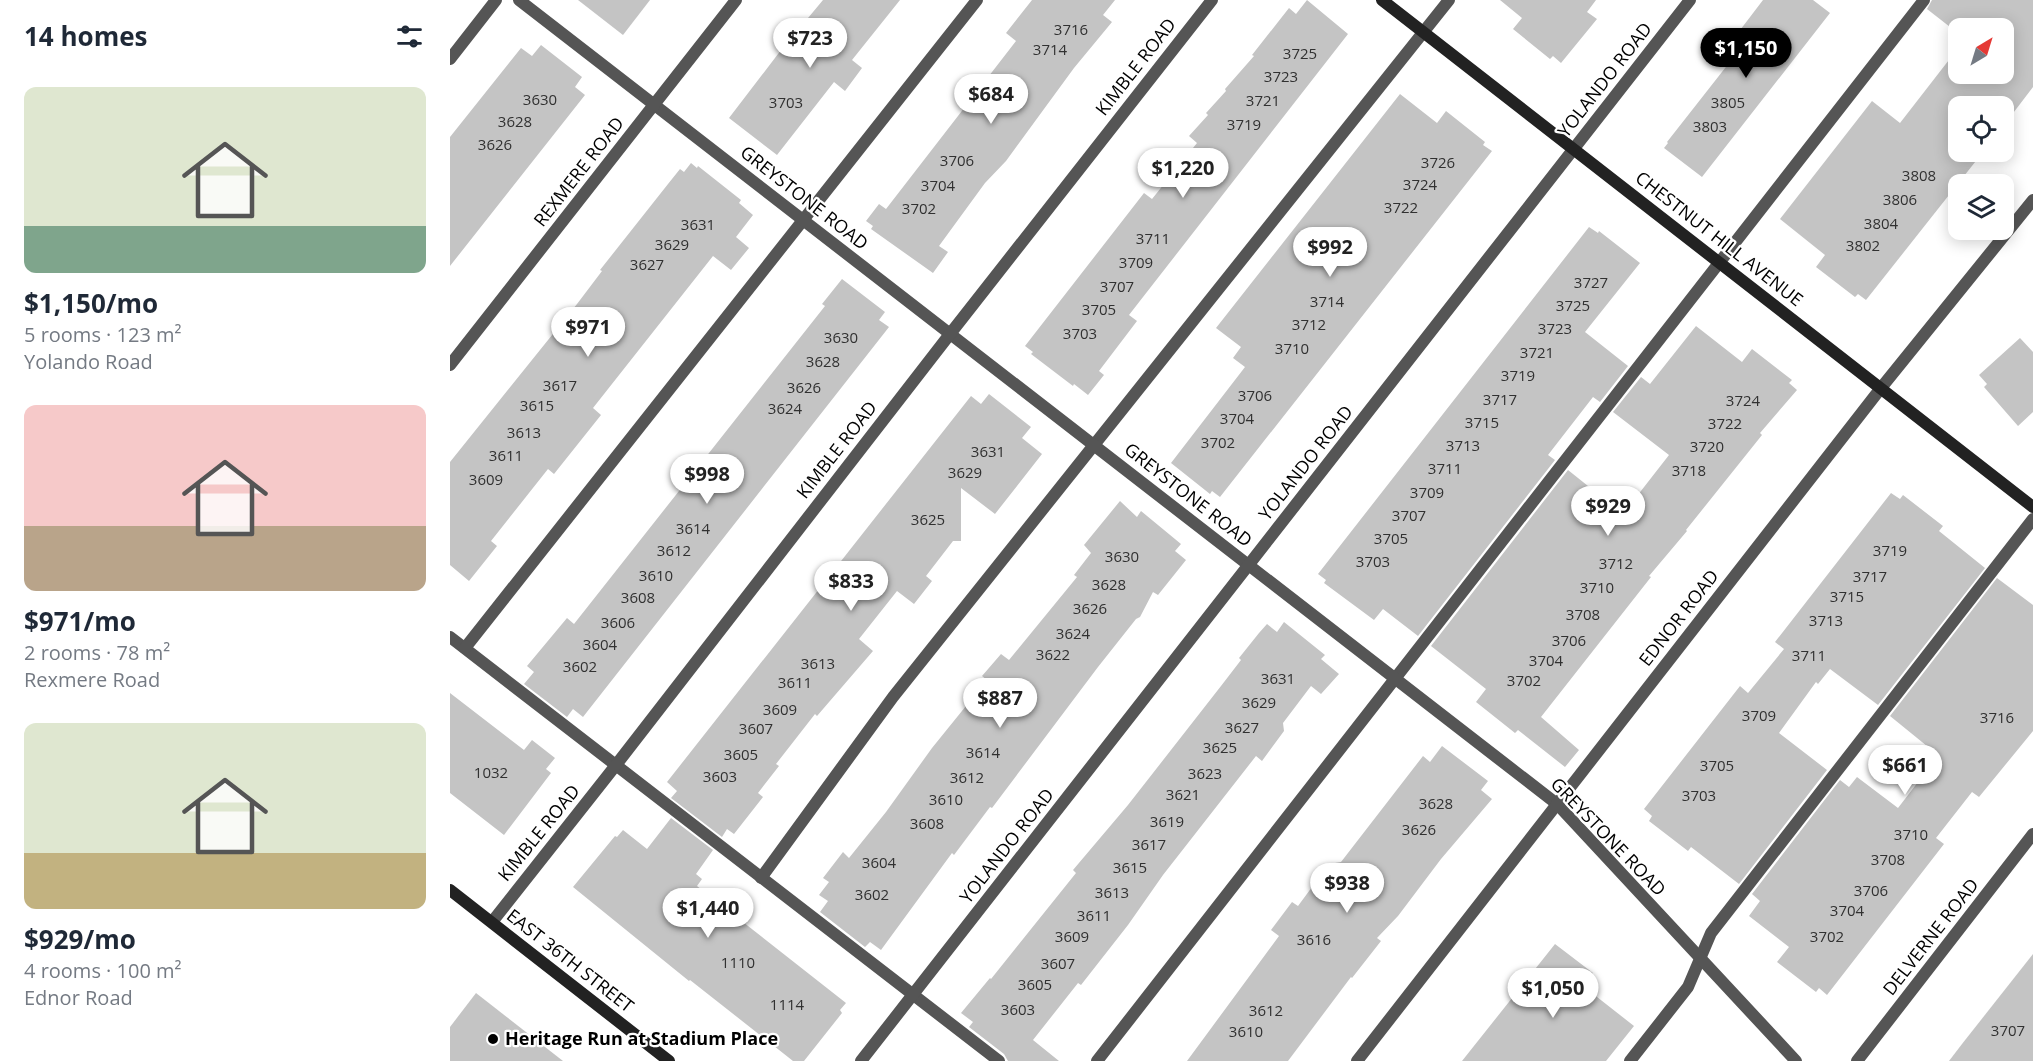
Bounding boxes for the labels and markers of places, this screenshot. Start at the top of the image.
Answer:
pin: $723 [774,18,846,69]
pin: $1,150 [1697,28,1795,79]
pin: $684 [955,74,1027,125]
pin: $1,220 [1134,148,1232,199]
pin: $992 [1294,227,1366,278]
pin: $971 [552,307,624,358]
pin: $998 [671,454,743,505]
pin: $929 [1572,486,1644,537]
pin: $833 [815,561,887,612]
pin: $887 [964,678,1036,729]
pin: $661 [1869,745,1941,796]
pin: $938 [1311,863,1383,914]
pin: $1,440 [659,888,757,939]
pin: $1,050 [1504,968,1602,1019]
place label: Heritage Run at Stadium Place [505,1026,778,1050]
marker: Heritage Run at Stadium Place [486,1032,500,1046]

